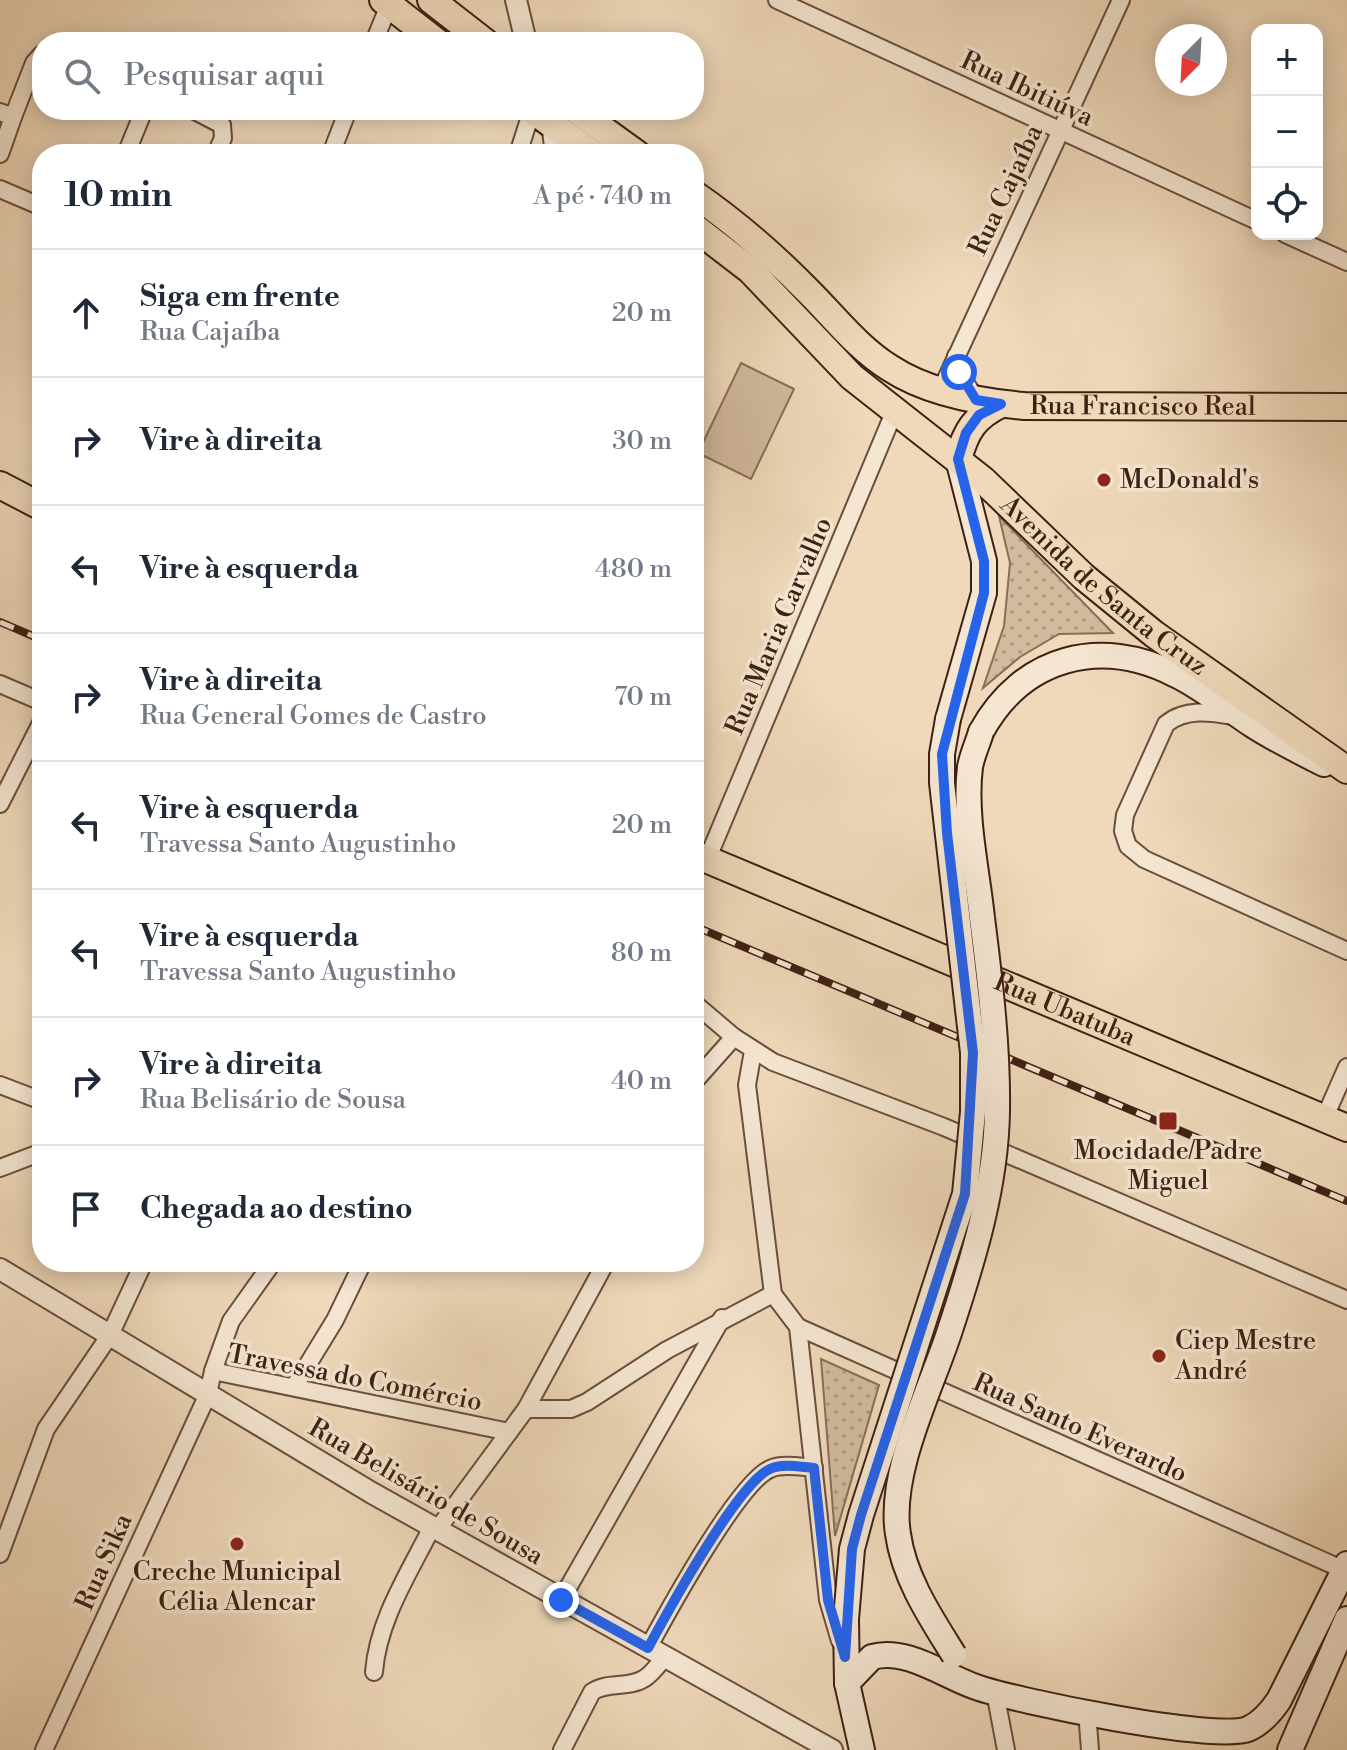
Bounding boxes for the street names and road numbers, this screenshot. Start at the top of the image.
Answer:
street label: Rua Ibitiúva [956,44,1099,134]
street label: Rua Cajaíba [962,119,1051,260]
street label: Rua Francisco Real [1030,390,1256,423]
street label: Avenida de Santa Cruz [993,489,1214,683]
street label: Rua Maria Carvalho [719,512,839,740]
street label: Rua Ubatuba [989,966,1141,1054]
street label: Travessa do Comércio [225,1338,485,1418]
street label: Rua Santo Everardo [968,1366,1192,1490]
street label: Rua Belisário de Sousa [303,1412,550,1573]
street label: Rua Sika [69,1508,140,1615]

